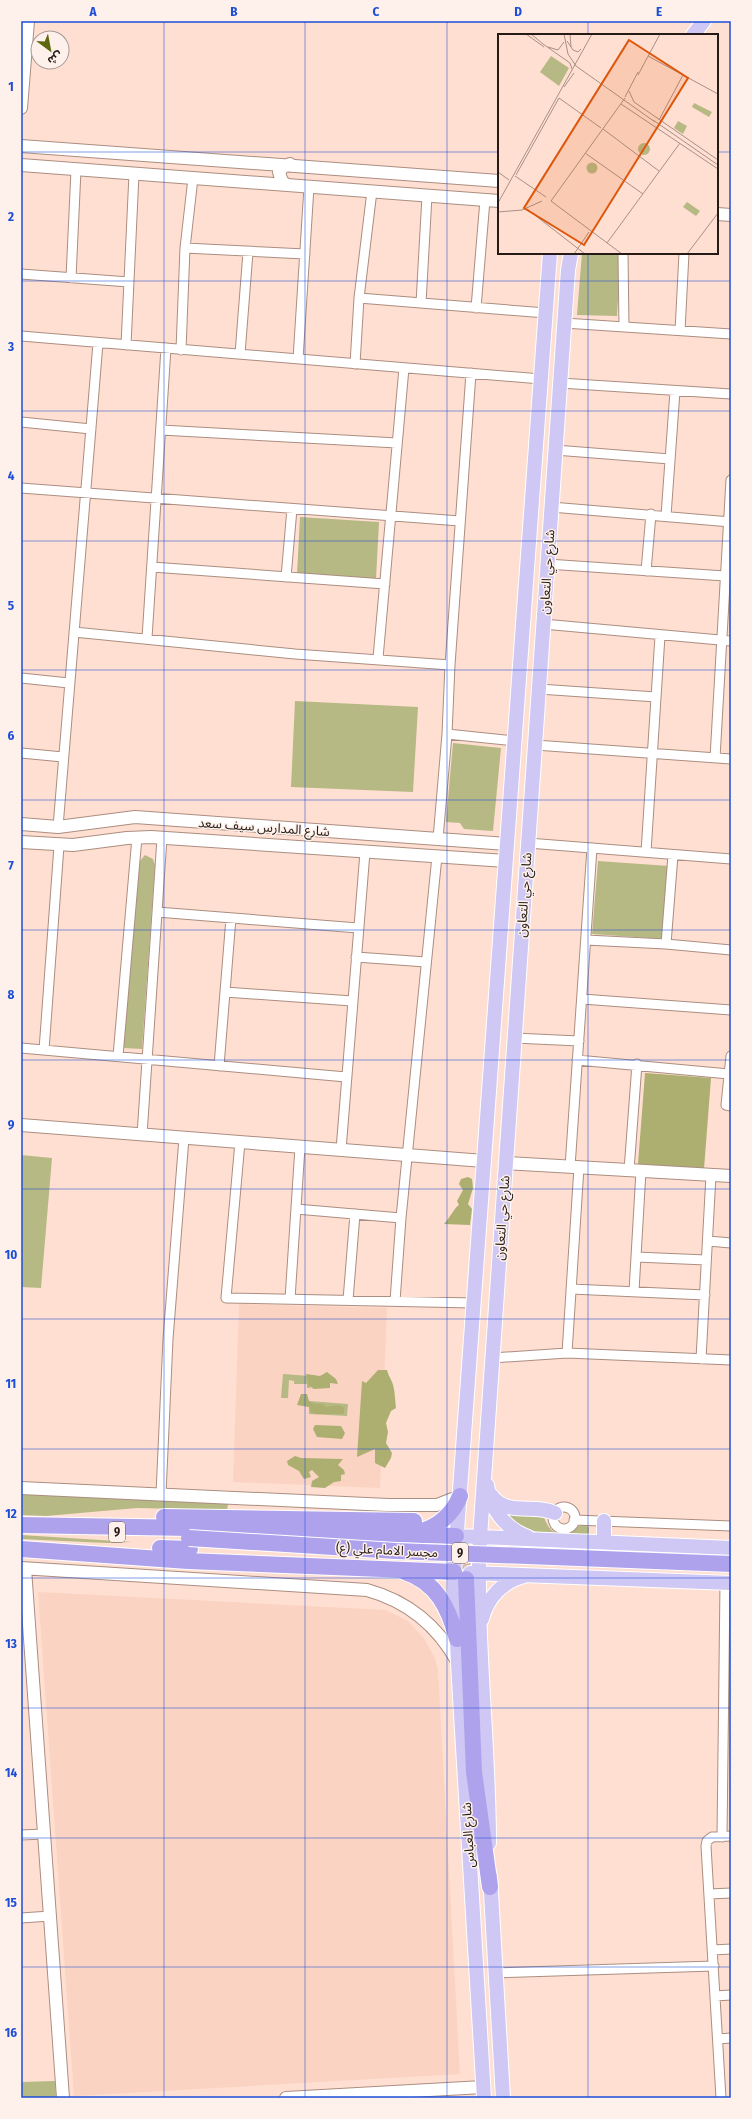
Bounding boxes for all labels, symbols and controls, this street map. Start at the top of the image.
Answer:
text: A [88,4,97,19]
text: B [230,4,238,19]
text: C [373,4,380,19]
text: D [514,4,522,19]
text: E [656,4,662,19]
north arrow [30,30,70,70]
inset map [498,34,718,254]
text: ش [45,49,65,68]
text: 1 [8,79,14,94]
text: 2 [7,209,14,224]
text: 3 [7,339,14,354]
text: 4 [8,468,15,483]
street label: شارع حي التعاون [537,529,560,615]
text: 5 [8,598,14,613]
text: 6 [8,728,15,743]
street label: شارع المدارس سيف سعد [198,815,330,842]
street label: شارع حي التعاون [514,852,537,938]
text: 7 [8,858,14,873]
text: 8 [8,987,15,1002]
text: 9 [8,1117,15,1132]
street label: شارع حي التعاون [492,1175,515,1261]
text: 10 [5,1247,17,1262]
text: 11 [6,1376,16,1391]
text: 12 [5,1506,17,1521]
road number: 9 [109,1522,125,1542]
street label: مجسر الامام علي (ع) [335,1540,439,1563]
road number: 9 [452,1543,468,1563]
text: 13 [5,1636,17,1651]
text: 14 [5,1765,17,1780]
street label: شارع العباس [459,1802,480,1868]
text: 15 [5,1895,17,1910]
text: 16 [5,2025,17,2040]

